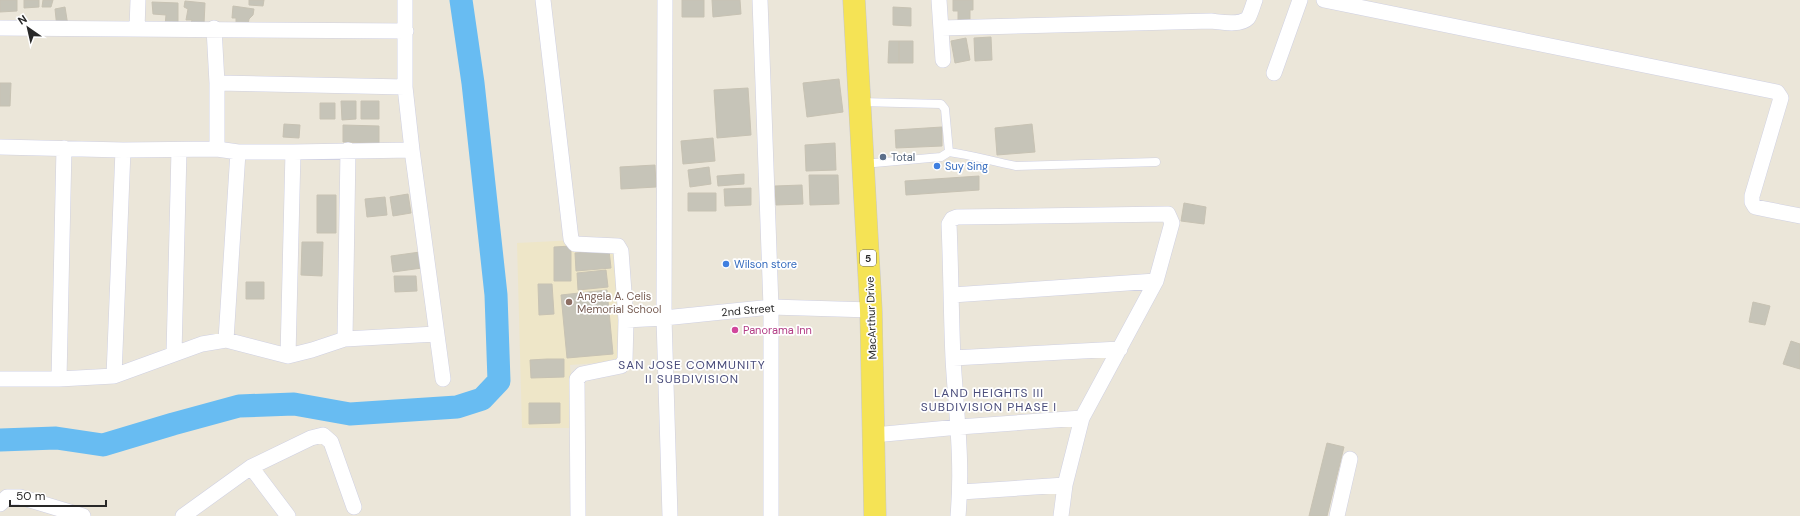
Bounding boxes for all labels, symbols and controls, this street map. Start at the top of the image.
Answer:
north arrow [8,8,48,48]
text: N [15,12,30,28]
place label: Total [891,150,915,164]
marker: Total [878,152,888,162]
place label: Suy Sing [945,159,988,173]
marker: Suy Sing [932,161,942,171]
road number: 5 [860,250,876,266]
place label: Wilson store [734,257,797,271]
marker: Wilson store [721,259,731,269]
street label: MacArthur Drive [863,276,879,360]
place label: Angela A. Celis Memorial School [577,289,661,316]
marker: Angela A. Celis Memorial School [564,297,574,307]
street label: 2nd Street [721,301,775,319]
place label: Panorama Inn [743,323,812,337]
marker: Panorama Inn [730,325,740,335]
district label: SAN JOSE COMMUNITY II SUBDIVISION [618,357,766,387]
district label: LAND HEIGHTS III SUBDIVISION PHASE I [921,385,1057,415]
scale bar [10,482,106,508]
text: 50 m [16,488,45,504]

